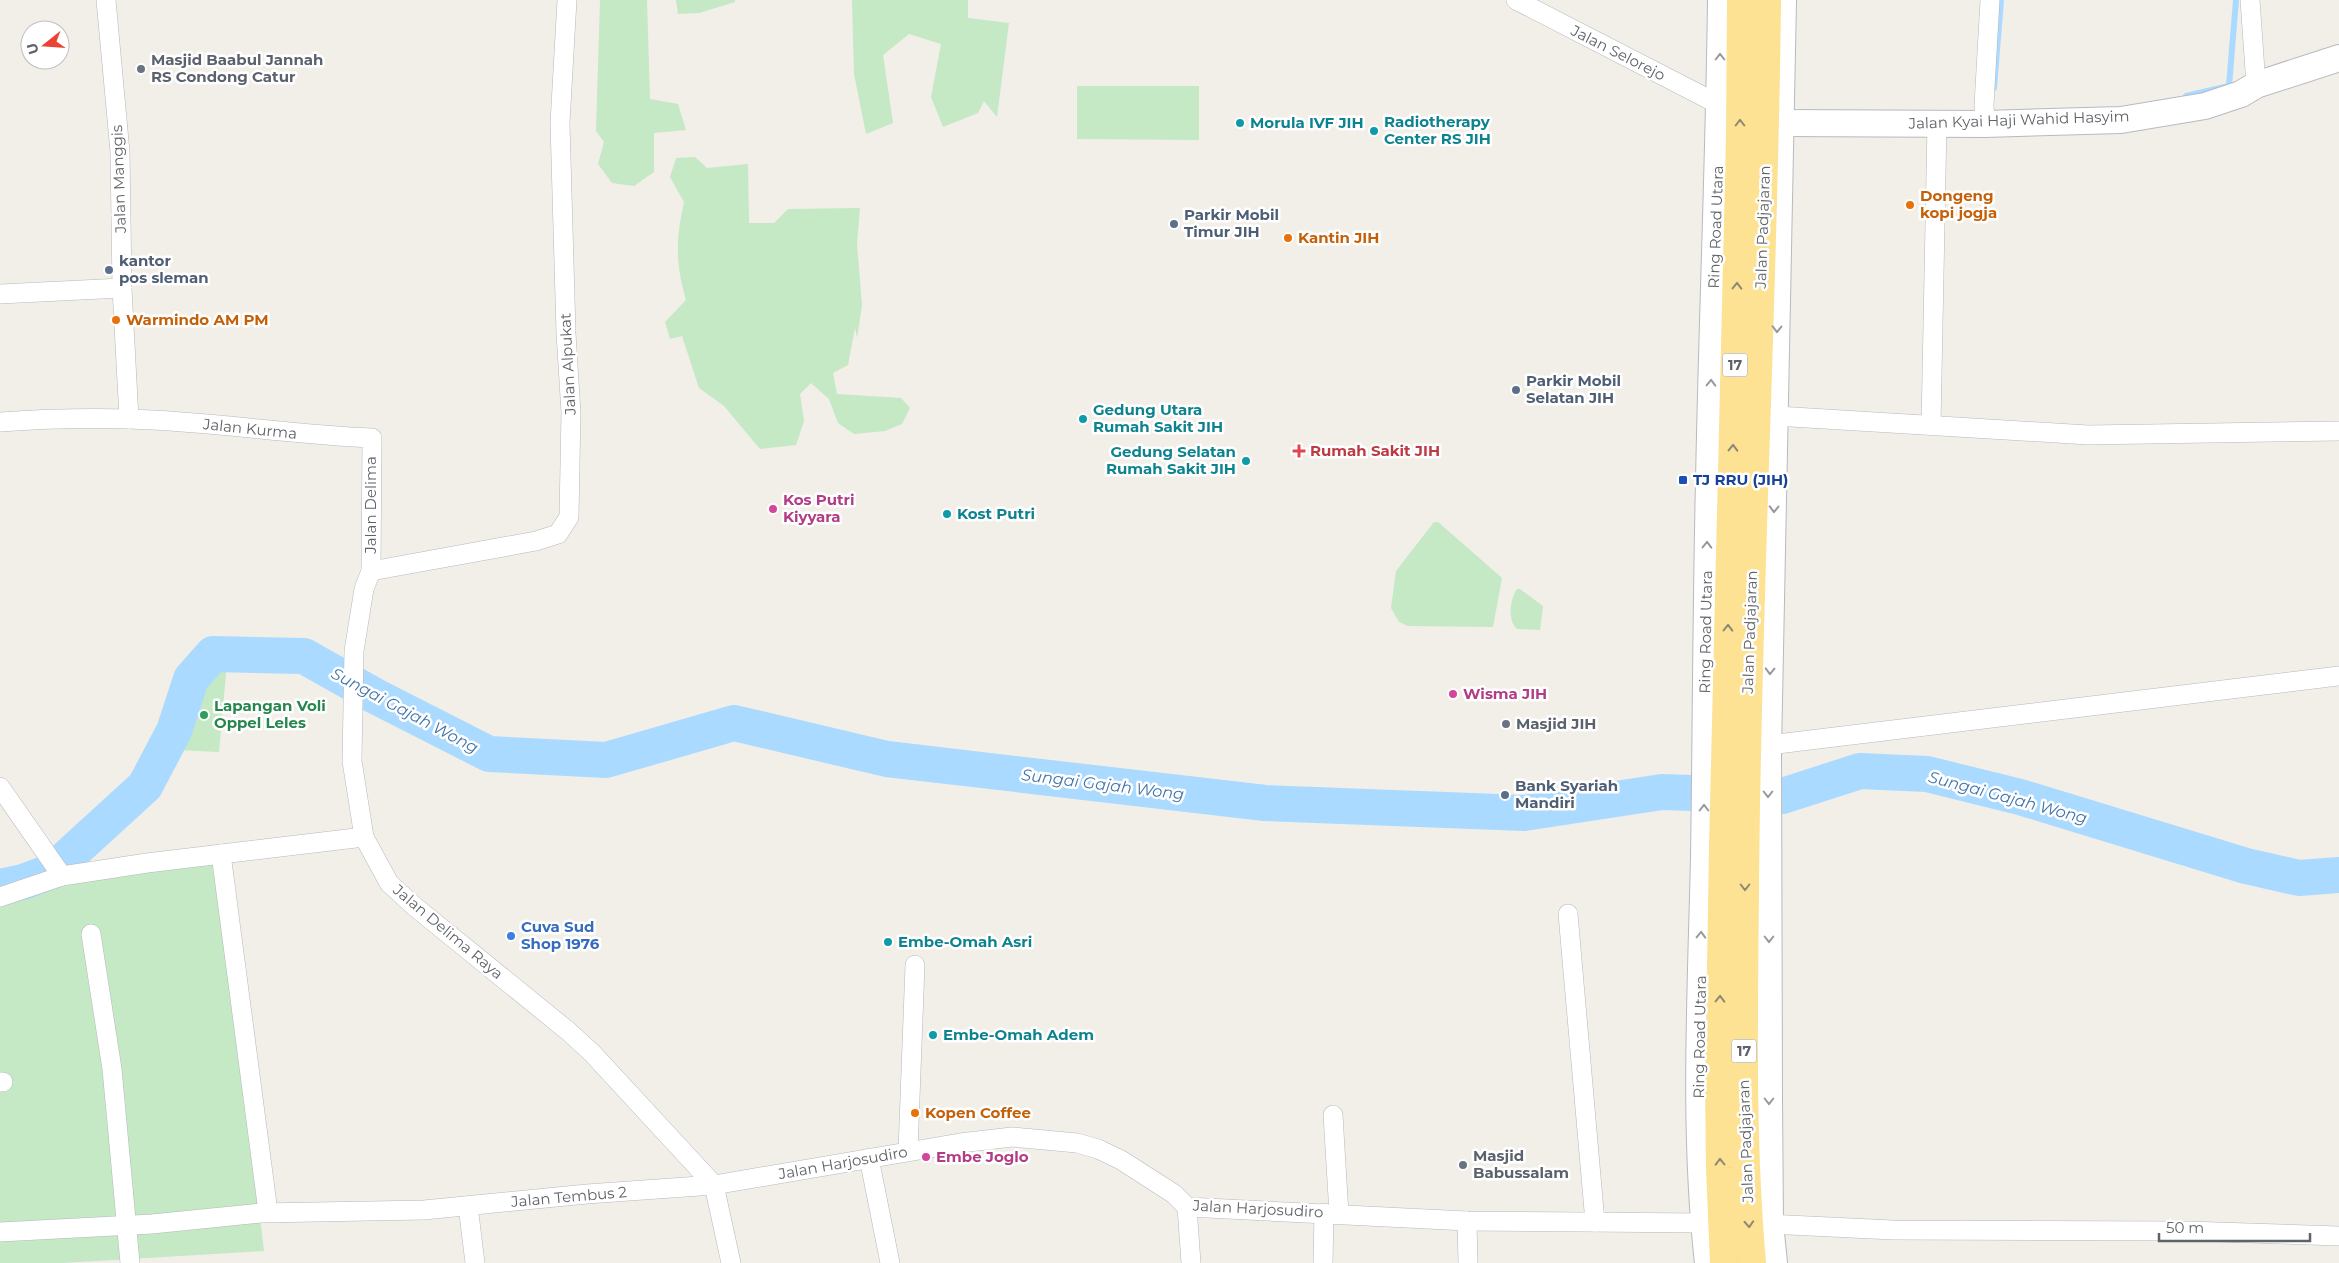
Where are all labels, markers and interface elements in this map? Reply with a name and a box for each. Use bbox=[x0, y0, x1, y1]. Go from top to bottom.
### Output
north arrow bbox=[20, 20, 70, 70]
street label: Jalan Selorejo bbox=[1567, 20, 1669, 84]
text: U bbox=[22, 41, 43, 57]
place label: Masjid Baabul Jannah RS Condong Catur bbox=[151, 50, 323, 86]
one-way arrow bbox=[1715, 52, 1725, 60]
marker: Masjid Baabul Jannah RS Condong Catur bbox=[135, 63, 147, 75]
street label: Jalan Kyai Haji Wahid Hasyim bbox=[1907, 106, 2130, 133]
place label: Radiotherapy Center RS JIH bbox=[1384, 112, 1491, 148]
place label: Morula IVF JIH bbox=[1250, 113, 1364, 132]
marker: Morula IVF JIH bbox=[1234, 117, 1246, 129]
one-way arrow bbox=[1735, 119, 1745, 126]
street label: Jalan Manggis bbox=[107, 124, 130, 235]
marker: Radiotherapy Center RS JIH bbox=[1368, 125, 1380, 137]
street label: Ring Road Utara bbox=[1704, 165, 1727, 289]
street label: Jalan Padjajaran bbox=[1751, 165, 1774, 290]
place label: Dongeng kopi jogja bbox=[1920, 186, 1997, 222]
marker: Dongeng kopi jogja bbox=[1904, 199, 1916, 211]
place label: Parkir Mobil Timur JIH bbox=[1184, 205, 1279, 241]
marker: Parkir Mobil Timur JIH bbox=[1168, 218, 1180, 230]
place label: Kantin JIH bbox=[1298, 228, 1379, 247]
marker: Kantin JIH bbox=[1282, 232, 1294, 244]
place label: kantor pos sleman bbox=[119, 251, 209, 287]
marker: kantor pos sleman bbox=[103, 264, 115, 276]
one-way arrow bbox=[1731, 281, 1742, 289]
place label: Warmindo AM PM bbox=[126, 310, 269, 329]
street label: Jalan Alpukat bbox=[555, 313, 580, 417]
marker: Warmindo AM PM bbox=[110, 314, 122, 326]
one-way arrow bbox=[1772, 325, 1782, 333]
road number: 17 bbox=[1722, 354, 1748, 376]
place label: Parkir Mobil Selatan JIH bbox=[1526, 371, 1621, 407]
one-way arrow bbox=[1706, 378, 1717, 386]
marker: Parkir Mobil Selatan JIH bbox=[1510, 384, 1522, 396]
place label: Gedung Utara Rumah Sakit JIH bbox=[1093, 400, 1223, 436]
marker: Gedung Utara Rumah Sakit JIH bbox=[1077, 413, 1089, 425]
street label: Jalan Kurma bbox=[201, 414, 298, 443]
place label: Rumah Sakit JIH bbox=[1310, 441, 1440, 460]
place label: Gedung Selatan Rumah Sakit JIH bbox=[1106, 442, 1236, 478]
marker: Rumah Sakit JIH bbox=[1292, 444, 1306, 458]
one-way arrow bbox=[1727, 444, 1738, 452]
marker: Gedung Selatan Rumah Sakit JIH bbox=[1240, 455, 1252, 467]
street label: Jalan Delima bbox=[361, 456, 380, 555]
place label: TJ RRU (JIH) bbox=[1693, 470, 1788, 489]
marker: TJ RRU (JIH) bbox=[1677, 474, 1689, 486]
place label: Kos Putri Kiyyara bbox=[783, 490, 855, 526]
marker: Kos Putri Kiyyara bbox=[767, 503, 779, 515]
place label: Kost Putri bbox=[957, 504, 1035, 523]
one-way arrow bbox=[1768, 505, 1779, 513]
marker: Kost Putri bbox=[941, 508, 953, 520]
one-way arrow bbox=[1702, 541, 1713, 549]
street label: Ring Road Utara bbox=[1695, 570, 1716, 694]
street label: Jalan Padjajaran bbox=[1738, 570, 1761, 695]
one-way arrow bbox=[1723, 624, 1733, 632]
water label: Sungai Gajah Wong bbox=[328, 664, 481, 757]
one-way arrow bbox=[1765, 668, 1775, 675]
place label: Wisma JIH bbox=[1463, 684, 1547, 703]
marker: Wisma JIH bbox=[1447, 688, 1459, 700]
place label: Lapangan Voli Oppel Leles bbox=[214, 696, 326, 732]
marker: Lapangan Voli Oppel Leles bbox=[198, 709, 210, 721]
place label: Masjid JIH bbox=[1516, 714, 1596, 733]
marker: Masjid JIH bbox=[1500, 718, 1512, 730]
water label: Sungai Gajah Wong bbox=[1021, 765, 1185, 804]
water label: Sungai Gajah Wong bbox=[1926, 767, 2089, 828]
place label: Bank Syariah Mandiri bbox=[1515, 776, 1618, 812]
marker: Bank Syariah Mandiri bbox=[1499, 789, 1511, 801]
one-way arrow bbox=[1763, 790, 1773, 798]
one-way arrow bbox=[1699, 803, 1709, 811]
street label: Jalan Delima Raya bbox=[389, 879, 507, 983]
one-way arrow bbox=[1740, 883, 1750, 891]
place label: Cuva Sud Shop 1976 bbox=[521, 917, 600, 953]
marker: Cuva Sud Shop 1976 bbox=[505, 930, 517, 942]
one-way arrow bbox=[1696, 930, 1707, 938]
place label: Embe-Omah Asri bbox=[898, 932, 1032, 951]
marker: Embe-Omah Asri bbox=[882, 936, 894, 948]
one-way arrow bbox=[1764, 936, 1774, 943]
street label: Ring Road Utara bbox=[1689, 975, 1710, 1099]
one-way arrow bbox=[1715, 995, 1726, 1003]
place label: Embe-Omah Adem bbox=[943, 1025, 1094, 1044]
marker: Embe-Omah Adem bbox=[927, 1029, 939, 1041]
road number: 17 bbox=[1732, 1040, 1756, 1062]
street label: Jalan Padjajaran bbox=[1734, 1079, 1757, 1204]
one-way arrow bbox=[1764, 1098, 1774, 1106]
place label: Kopen Coffee bbox=[925, 1103, 1031, 1122]
marker: Kopen Coffee bbox=[909, 1107, 921, 1119]
street label: Jalan Harjosudiro bbox=[776, 1142, 909, 1183]
place label: Masjid Babussalam bbox=[1473, 1146, 1569, 1182]
place label: Embe Joglo bbox=[936, 1147, 1029, 1166]
marker: Embe Joglo bbox=[920, 1151, 932, 1163]
one-way arrow bbox=[1715, 1158, 1725, 1166]
marker: Masjid Babussalam bbox=[1457, 1159, 1469, 1171]
street label: Jalan Tembus 2 bbox=[509, 1182, 628, 1211]
street label: Jalan Harjosudiro bbox=[1191, 1196, 1324, 1221]
scale bar bbox=[2159, 1210, 2310, 1242]
text: 50 m bbox=[2166, 1218, 2204, 1237]
one-way arrow bbox=[1743, 1220, 1754, 1228]

